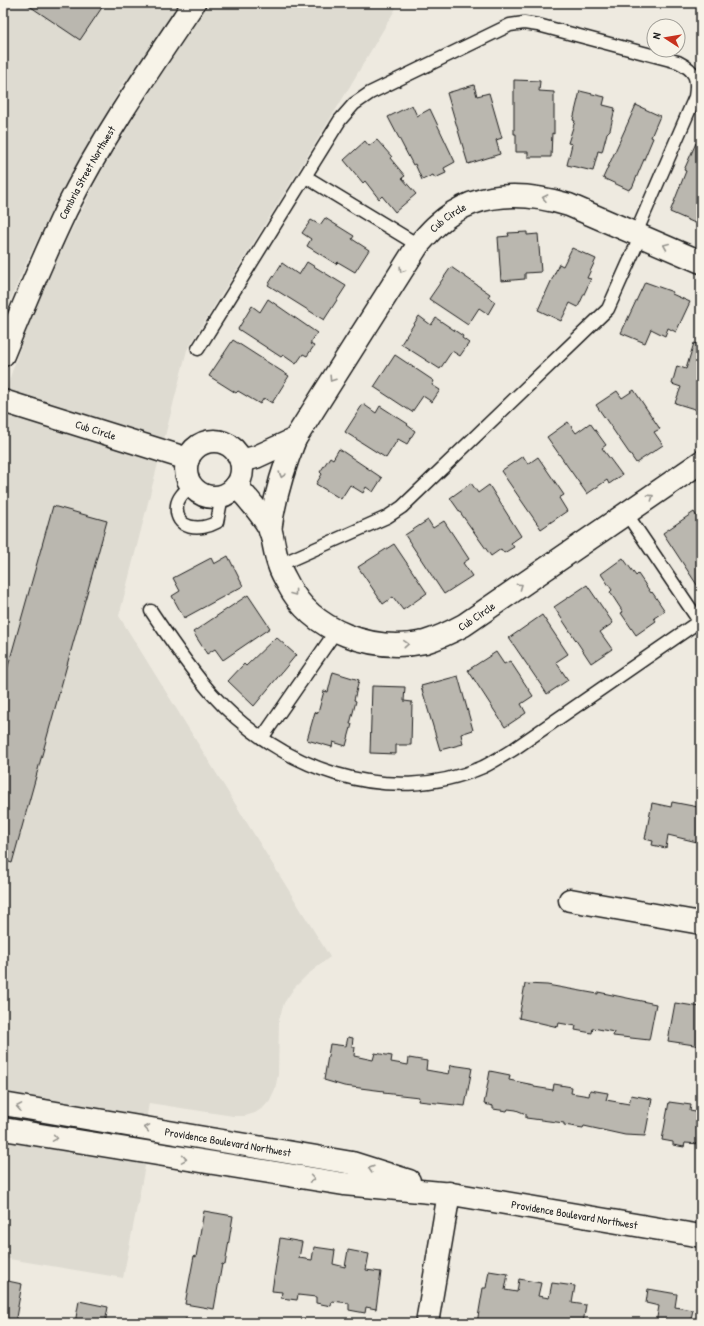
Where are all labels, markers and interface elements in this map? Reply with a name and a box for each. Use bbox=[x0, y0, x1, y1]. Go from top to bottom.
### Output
north arrow bbox=[646, 18, 686, 58]
text: N bbox=[649, 31, 664, 40]
street label: Cambria Street Northwest bbox=[56, 123, 119, 222]
one-way arrow bbox=[542, 195, 548, 203]
street label: Cub Circle bbox=[427, 199, 469, 235]
one-way arrow bbox=[662, 242, 669, 250]
one-way arrow bbox=[400, 266, 407, 273]
one-way arrow bbox=[330, 375, 337, 382]
street label: Cub Circle bbox=[73, 417, 118, 443]
one-way arrow bbox=[278, 472, 287, 479]
one-way arrow bbox=[646, 495, 653, 502]
one-way arrow bbox=[516, 584, 523, 591]
one-way arrow bbox=[289, 588, 296, 595]
street label: Cub Circle bbox=[456, 598, 498, 634]
one-way arrow bbox=[403, 639, 409, 648]
one-way arrow bbox=[16, 1103, 22, 1111]
one-way arrow bbox=[144, 1124, 150, 1133]
street label: Providence Boulevard Northwest bbox=[164, 1124, 292, 1160]
one-way arrow bbox=[52, 1133, 58, 1142]
one-way arrow bbox=[180, 1154, 187, 1163]
one-way arrow bbox=[368, 1165, 375, 1174]
one-way arrow bbox=[309, 1174, 315, 1183]
street label: Providence Boulevard Northwest bbox=[510, 1197, 639, 1232]

